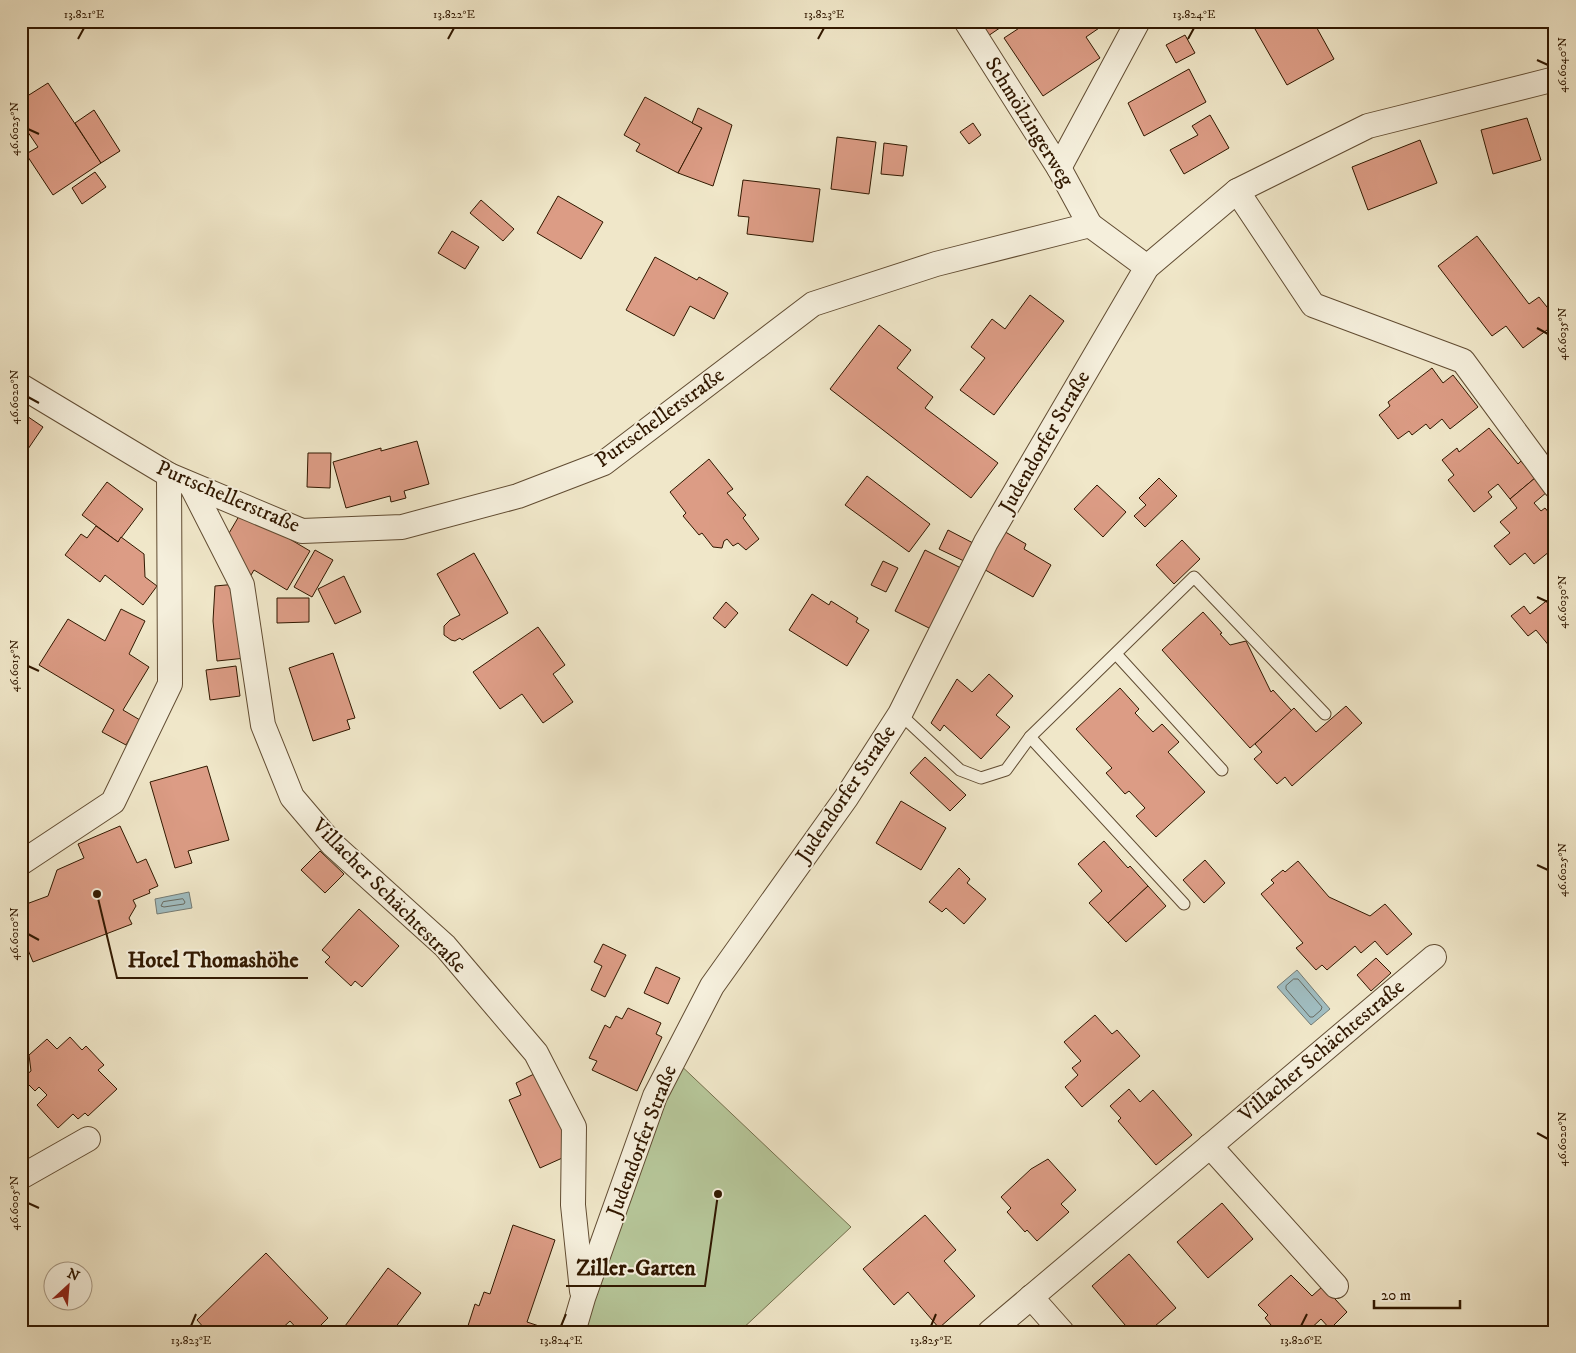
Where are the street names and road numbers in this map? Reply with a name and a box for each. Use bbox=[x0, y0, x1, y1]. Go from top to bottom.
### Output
street label: Schmölzingerweg bbox=[979, 52, 1080, 192]
street label: Purtschellerstraße bbox=[590, 362, 730, 474]
street label: Judendorfer Straße bbox=[993, 366, 1096, 520]
street label: Purtschellerstraße bbox=[152, 455, 304, 539]
street label: Judendorfer Straße bbox=[789, 720, 902, 869]
street label: Villacher Schächtestraße bbox=[305, 812, 472, 979]
street label: Villacher Schächtestraße bbox=[1233, 974, 1410, 1129]
street label: Judendorfer Straße bbox=[600, 1061, 683, 1222]

